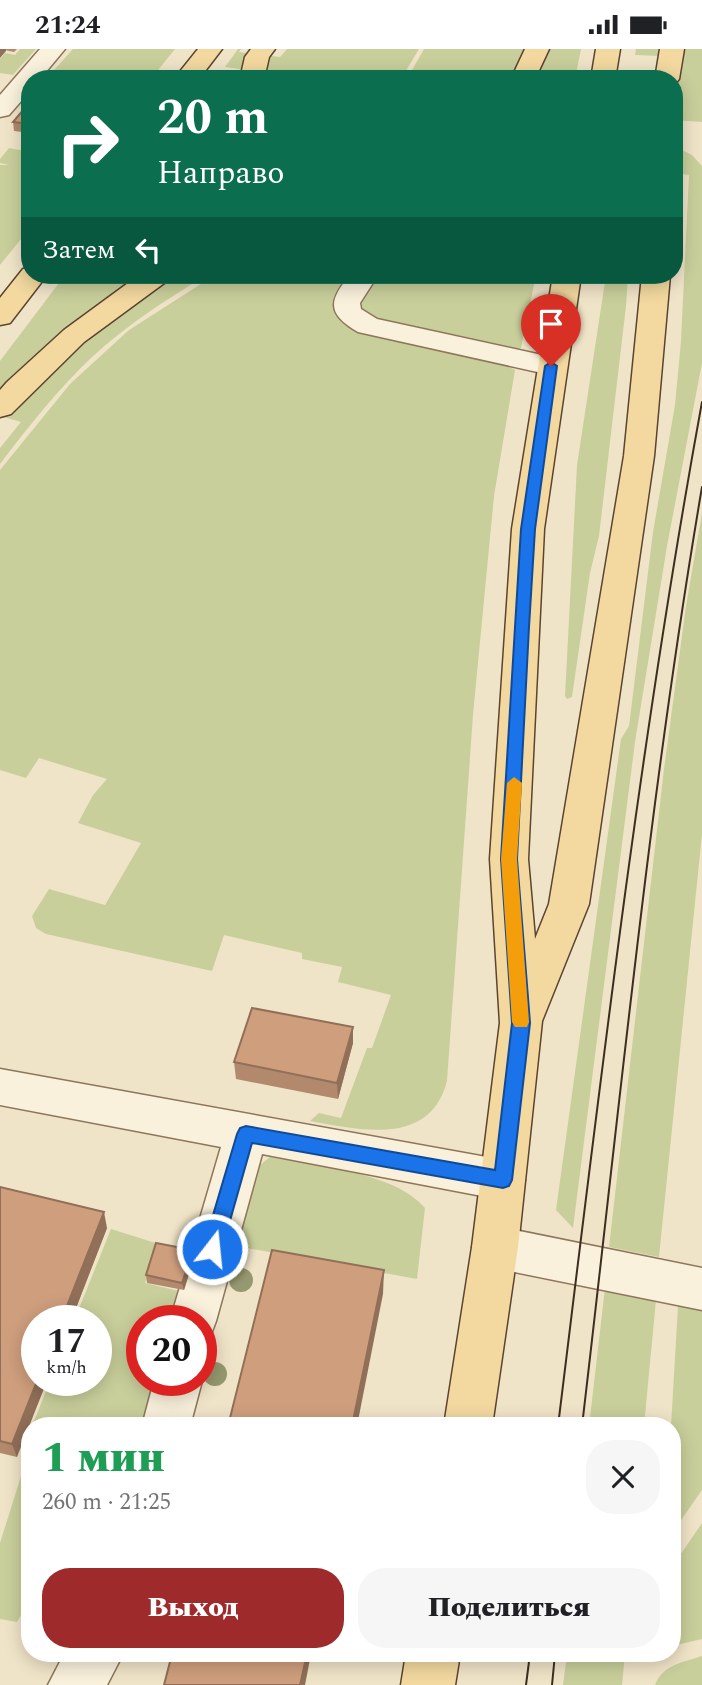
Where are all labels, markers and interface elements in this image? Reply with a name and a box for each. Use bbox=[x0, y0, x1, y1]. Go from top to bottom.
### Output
text: 21:24 bbox=[35, 5, 100, 45]
text: 20 m bbox=[157, 81, 268, 156]
icon: right bbox=[42, 98, 133, 189]
text: Направо bbox=[157, 149, 284, 198]
text: Затем bbox=[42, 230, 115, 270]
icon: left bbox=[129, 231, 167, 269]
pin bbox=[521, 294, 581, 366]
icon: arrive bbox=[532, 305, 570, 343]
position arrow bbox=[175, 1212, 249, 1286]
speed limit sign: 20 bbox=[126, 1305, 217, 1396]
text: 17 bbox=[47, 1315, 86, 1368]
text: km/h bbox=[46, 1354, 87, 1381]
text: 1 мин bbox=[42, 1427, 165, 1490]
button: close bbox=[586, 1440, 660, 1514]
text: 260 m · 21:25 bbox=[42, 1485, 171, 1520]
button: Выход bbox=[42, 1568, 344, 1648]
button: Поделиться bbox=[358, 1568, 660, 1648]

